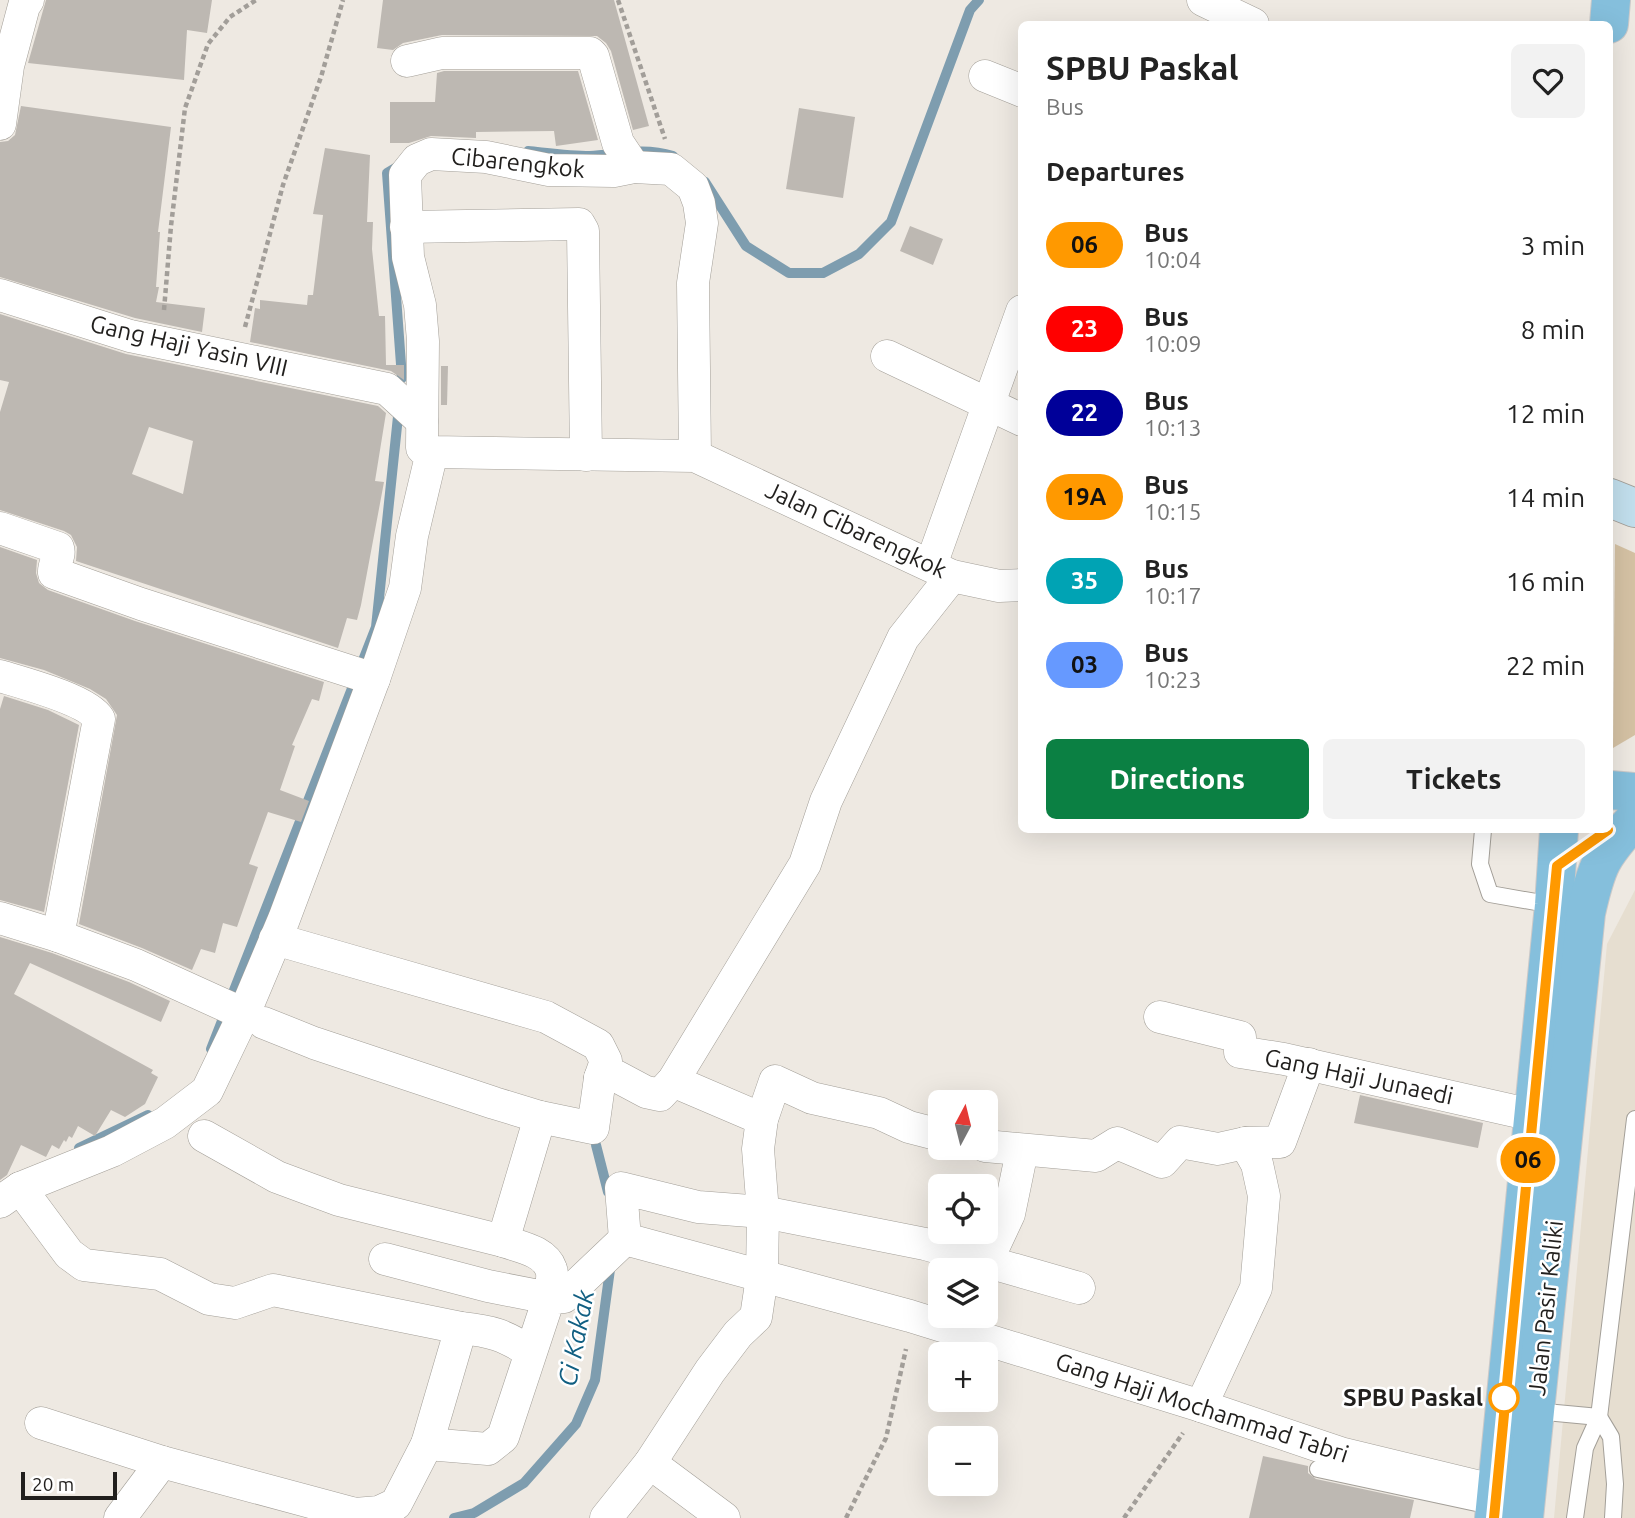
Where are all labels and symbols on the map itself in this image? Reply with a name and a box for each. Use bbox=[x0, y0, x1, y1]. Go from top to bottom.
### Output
street label: Cibarengkok bbox=[450, 142, 586, 183]
street label: Gang Haji Yasin VIII bbox=[88, 310, 291, 381]
street label: Jalan Cibarengkok bbox=[761, 476, 951, 583]
street label: Gang Haji Junaedi bbox=[1262, 1043, 1456, 1110]
north arrow bbox=[928, 1090, 998, 1160]
line badge: 06 bbox=[1496, 1137, 1560, 1183]
street label: Jalan Pasir Kaliki bbox=[1523, 1219, 1568, 1397]
water label: Ci Kakak bbox=[552, 1286, 599, 1389]
street label: Gang Haji Mochammad Tabri bbox=[1052, 1347, 1352, 1468]
marker: SPBU Paskal bbox=[1489, 1383, 1519, 1413]
place label: SPBU Paskal bbox=[1343, 1384, 1483, 1411]
scale bar bbox=[21, 1469, 117, 1501]

